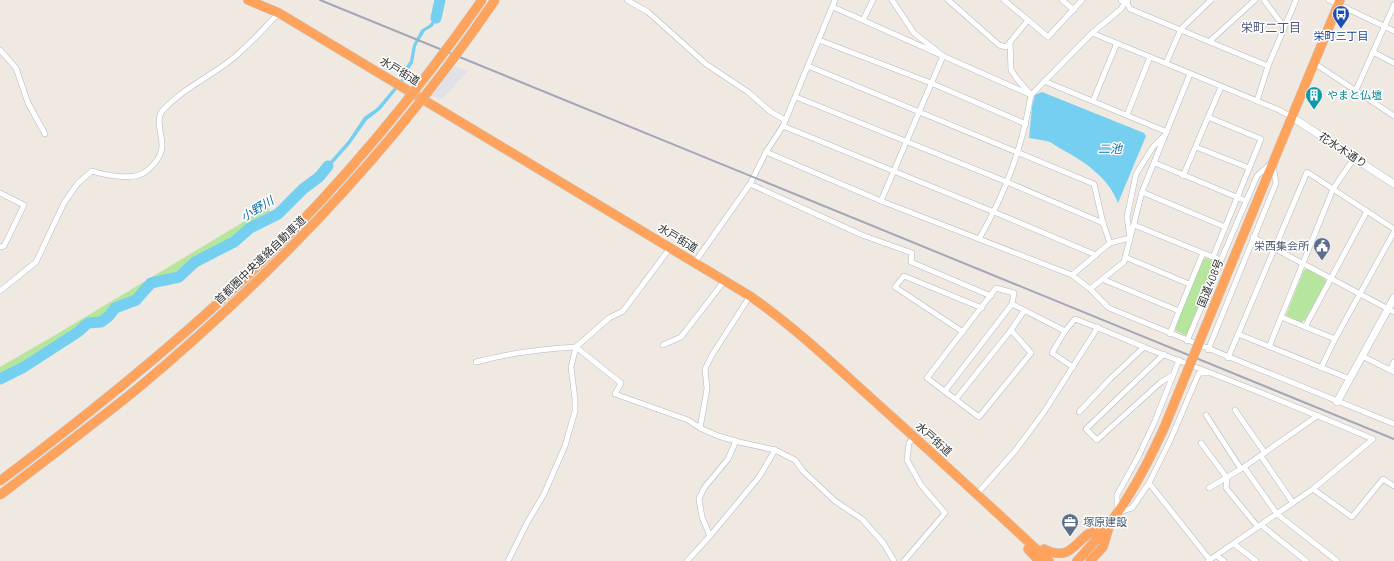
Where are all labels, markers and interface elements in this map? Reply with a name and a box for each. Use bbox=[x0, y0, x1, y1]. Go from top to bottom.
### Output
bus stop icon: 栄町三丁目 bbox=[1331, 4, 1351, 29]
district label: 栄町二丁目 bbox=[1241, 20, 1301, 34]
place label: 栄町三丁目 bbox=[1314, 29, 1369, 42]
street label: 水戸街道 bbox=[378, 54, 422, 87]
building icon: やまと仏壇 bbox=[1304, 85, 1324, 110]
place label: やまと仏壇 bbox=[1327, 88, 1382, 101]
street label: 花水木通り bbox=[1317, 129, 1370, 170]
water label: 二池 bbox=[1098, 141, 1123, 155]
water label: 小野川 bbox=[237, 192, 277, 223]
street label: 首都圏中央連絡自動車道 bbox=[212, 213, 308, 306]
street label: 水戸街道 bbox=[656, 221, 700, 254]
public building icon: 栄西集会所 bbox=[1312, 236, 1332, 261]
place label: 栄西集会所 bbox=[1254, 239, 1310, 252]
street label: 国道408号 bbox=[1194, 257, 1225, 309]
street label: 水戸街道 bbox=[914, 419, 955, 458]
office icon: 塚原建設 bbox=[1060, 512, 1080, 537]
place label: 塚原建設 bbox=[1083, 515, 1127, 528]

